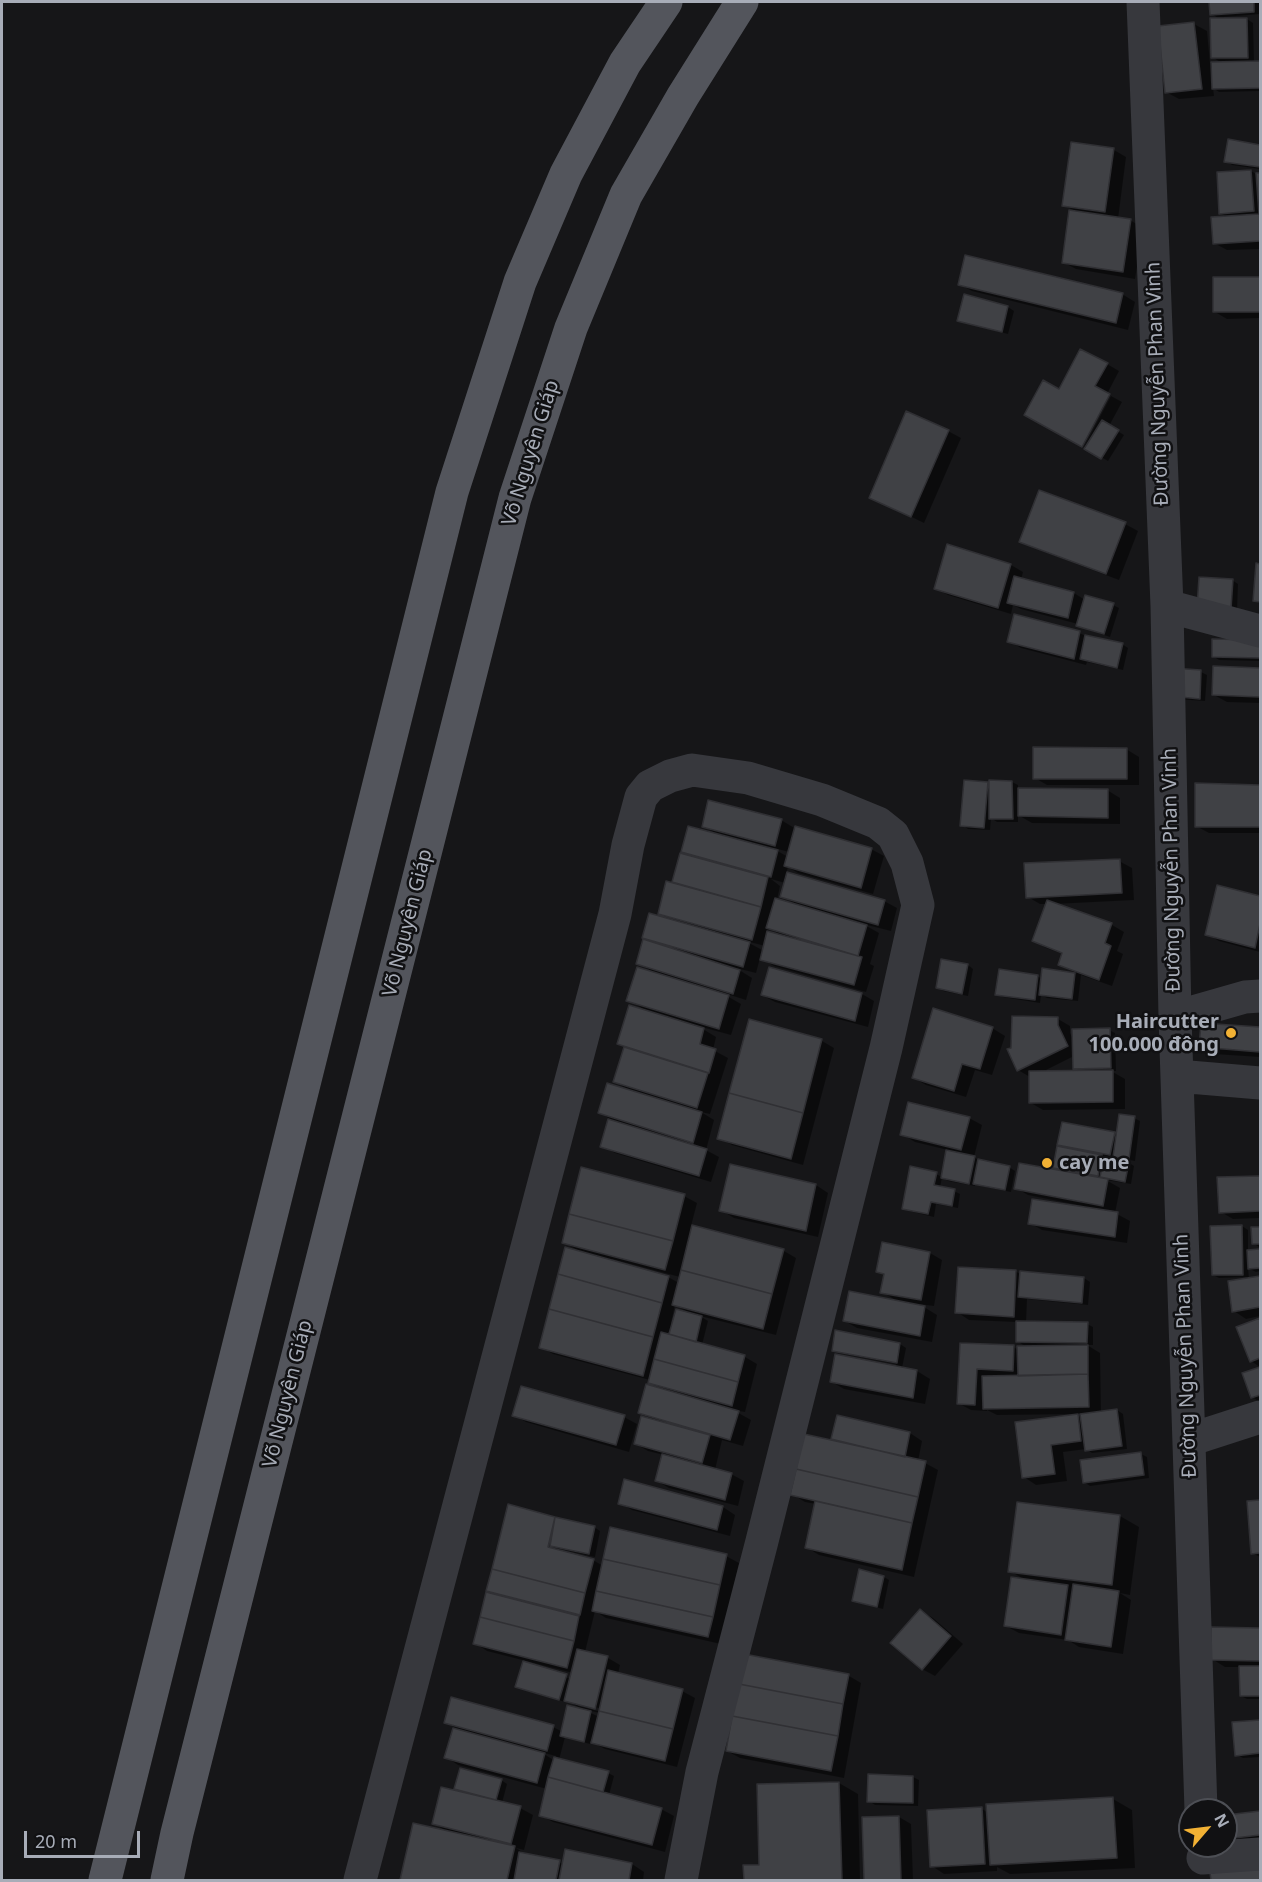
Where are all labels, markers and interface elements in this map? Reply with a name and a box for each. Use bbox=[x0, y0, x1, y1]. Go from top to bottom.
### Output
street label: Đường Nguyễn Phan Vinh bbox=[1142, 262, 1174, 506]
street label: Võ Nguyên Giáp bbox=[497, 377, 565, 529]
street label: Đường Nguyễn Phan Vinh bbox=[1158, 748, 1186, 992]
street label: Võ Nguyên Giáp bbox=[378, 847, 438, 999]
place label: Haircutter 100.000 đông bbox=[1089, 1010, 1219, 1057]
marker: Haircutter 100.000 đông bbox=[1224, 1026, 1238, 1040]
place label: cay me bbox=[1059, 1151, 1129, 1175]
marker: cay me bbox=[1040, 1156, 1054, 1170]
street label: Đường Nguyễn Phan Vinh bbox=[1170, 1234, 1202, 1478]
street label: Võ Nguyên Giáp bbox=[258, 1318, 318, 1470]
north arrow bbox=[1178, 1798, 1238, 1858]
text: N bbox=[1209, 1810, 1235, 1831]
scale bar bbox=[27, 1819, 142, 1857]
text: 20 m bbox=[35, 1829, 77, 1853]

